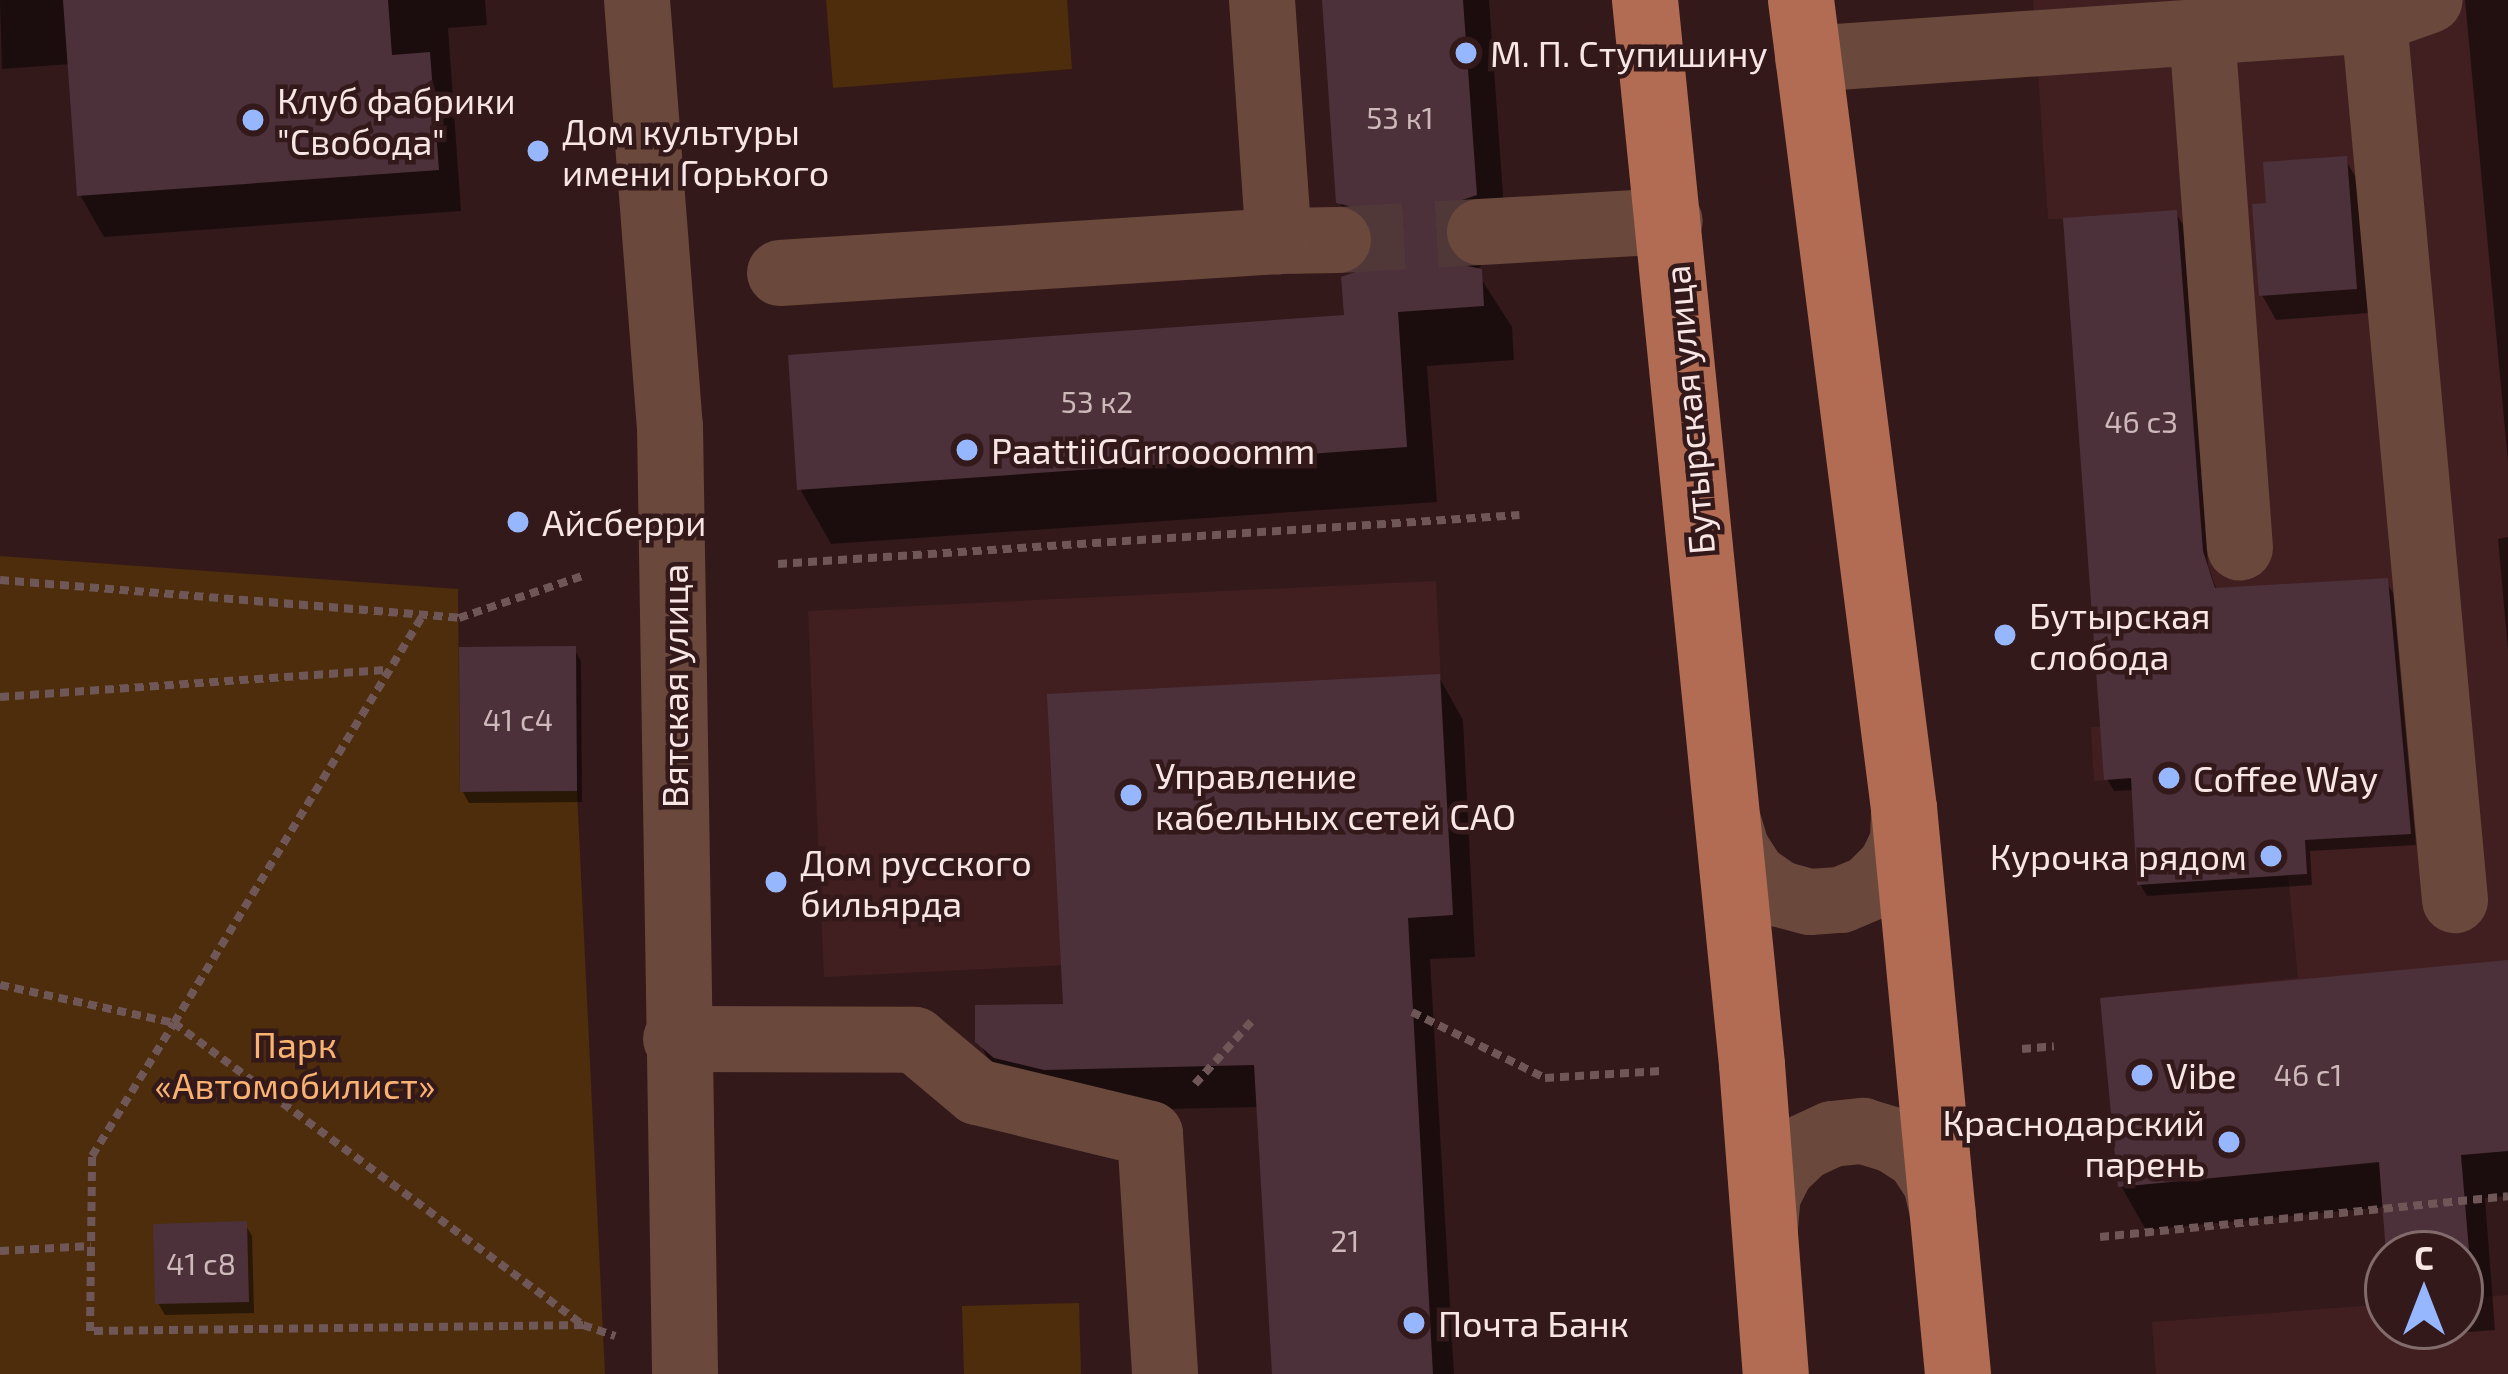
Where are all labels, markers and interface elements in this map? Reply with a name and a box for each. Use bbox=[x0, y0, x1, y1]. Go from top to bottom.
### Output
place label: М. П. Ступишину bbox=[1490, 31, 1768, 75]
marker: М. П. Ступишину bbox=[1453, 40, 1479, 66]
place label: Клуб фабрики "Свобода" bbox=[277, 77, 516, 162]
house number: 53 к1 bbox=[1366, 99, 1434, 135]
marker: Клуб фабрики "Свобода" bbox=[240, 107, 266, 133]
place label: Дом культуры имени Горького bbox=[562, 108, 829, 193]
marker: Дом культуры имени Горького bbox=[525, 138, 551, 164]
street label: Бутырская улица bbox=[1654, 264, 1722, 556]
house number: 53 к2 bbox=[1061, 383, 1133, 419]
house number: 46 с3 bbox=[2104, 403, 2178, 439]
place label: PaattiiGGrroooomm bbox=[991, 428, 1315, 472]
marker: PaattiiGGrroooomm bbox=[954, 437, 980, 463]
place label: Айсберри bbox=[542, 500, 706, 544]
marker: Айсберри bbox=[505, 509, 531, 535]
street label: Вятская улица bbox=[652, 564, 696, 808]
place label: Бутырская слобода bbox=[2029, 592, 2211, 677]
marker: Бутырская слобода bbox=[1992, 622, 2018, 648]
house number: 41 с4 bbox=[483, 701, 553, 737]
place label: Управление кабельных сетей САО bbox=[1155, 752, 1516, 837]
place label: Coffee Way bbox=[2193, 756, 2378, 800]
marker: Coffee Way bbox=[2156, 765, 2182, 791]
marker: Управление кабельных сетей САО bbox=[1118, 782, 1144, 808]
place label: Курочка рядом bbox=[1990, 834, 2247, 878]
place label: Дом русского бильярда bbox=[800, 839, 1032, 924]
marker: Курочка рядом bbox=[2258, 843, 2284, 869]
marker: Дом русского бильярда bbox=[763, 869, 789, 895]
park label: Парк «Автомобилист» bbox=[155, 1021, 435, 1106]
place label: Vibe bbox=[2166, 1053, 2237, 1097]
house number: 46 с1 bbox=[2274, 1056, 2342, 1092]
marker: Vibe bbox=[2129, 1062, 2155, 1088]
place label: Краснодарский парень bbox=[1943, 1099, 2205, 1184]
marker: Краснодарский парень bbox=[2216, 1129, 2242, 1155]
house number: 21 bbox=[1331, 1222, 1359, 1258]
north arrow bbox=[2364, 1230, 2484, 1350]
text: С bbox=[2414, 1237, 2434, 1277]
house number: 41 с8 bbox=[166, 1245, 236, 1281]
place label: Почта Банк bbox=[1438, 1301, 1629, 1345]
marker: Почта Банк bbox=[1401, 1310, 1427, 1336]

